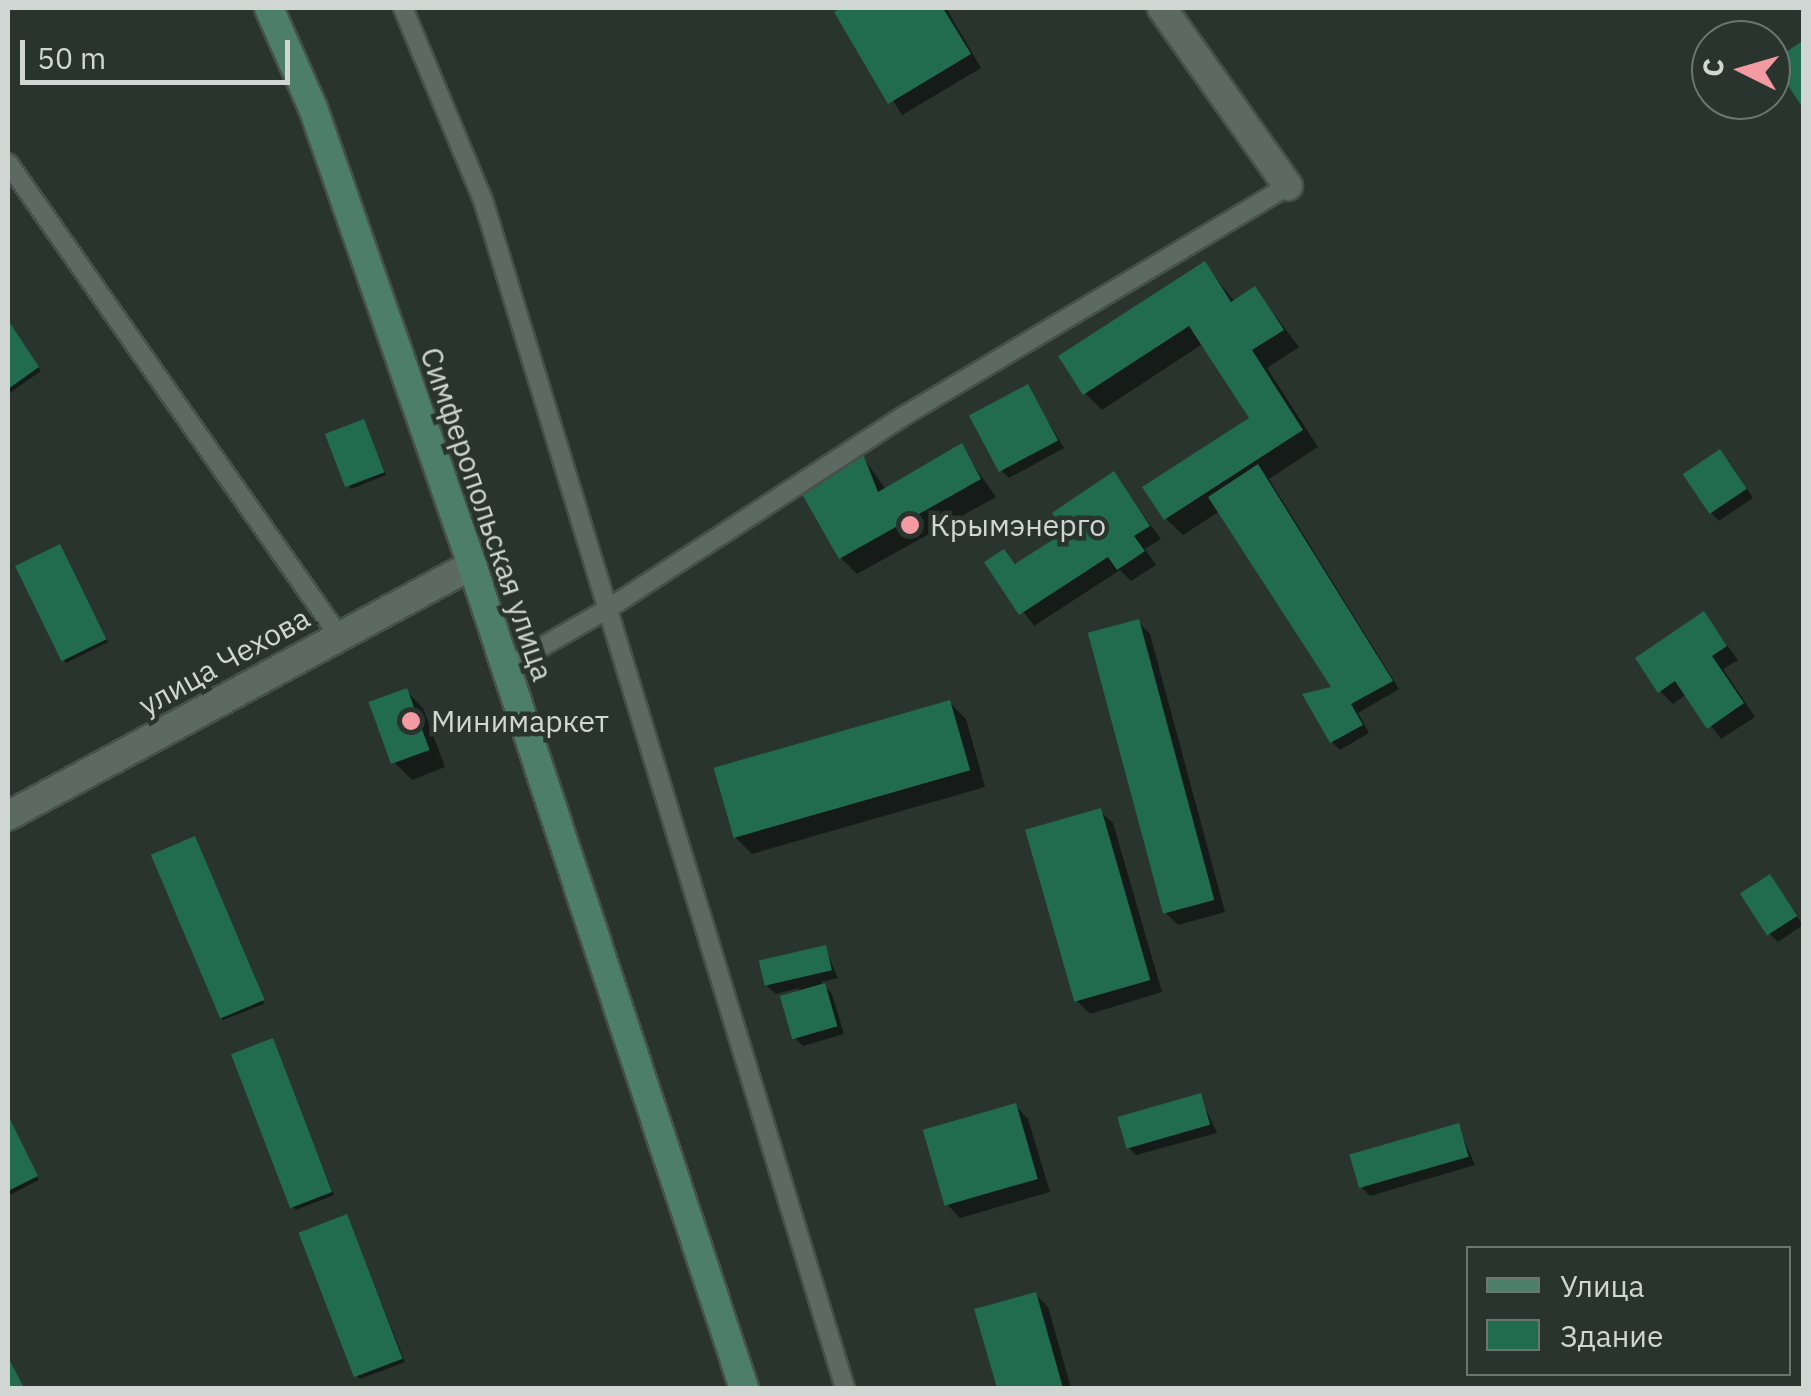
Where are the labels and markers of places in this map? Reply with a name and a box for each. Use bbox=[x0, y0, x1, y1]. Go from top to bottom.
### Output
place label: Крымэнерго bbox=[930, 507, 1106, 543]
marker: Крымэнерго bbox=[899, 514, 921, 536]
place label: Минимаркет bbox=[431, 703, 609, 739]
marker: Минимаркет bbox=[400, 710, 422, 732]

